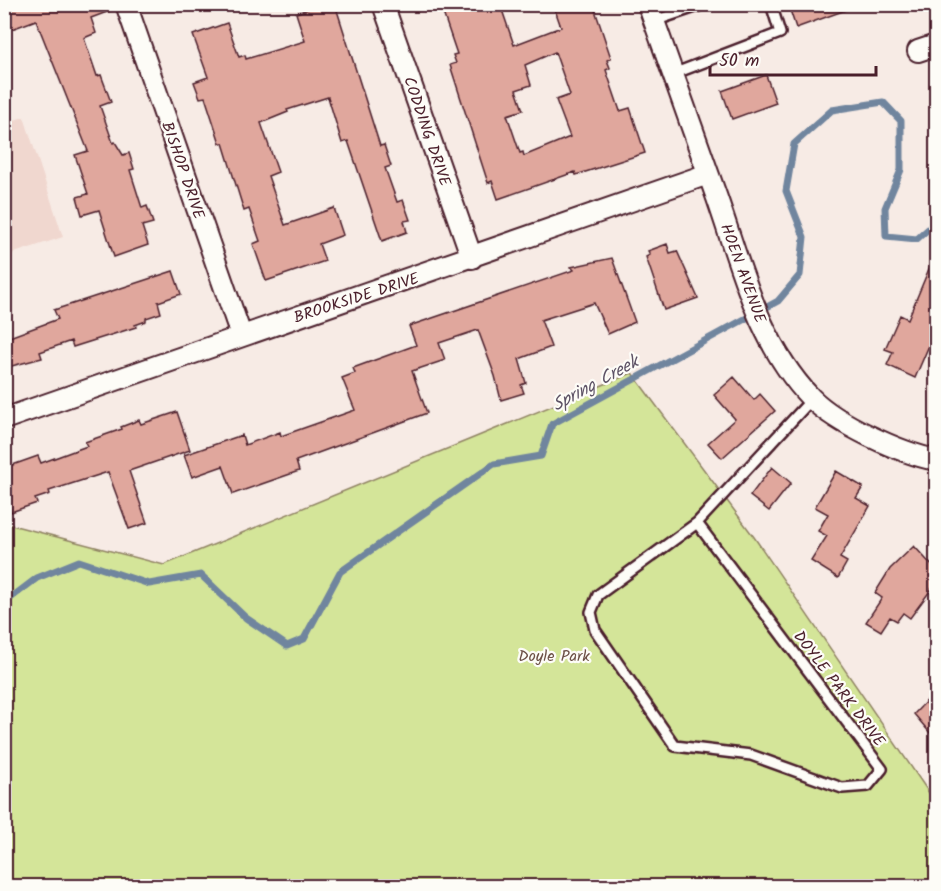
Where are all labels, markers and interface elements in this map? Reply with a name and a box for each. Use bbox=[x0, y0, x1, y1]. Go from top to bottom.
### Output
scale bar bbox=[710, 39, 876, 77]
text: 50 m bbox=[719, 47, 759, 76]
street label: CODDING DRIVE bbox=[396, 73, 457, 190]
street label: BISHOP DRIVE bbox=[154, 118, 211, 223]
street label: HOEN AVENUE bbox=[713, 220, 772, 327]
street label: BROOKSIDE DRIVE bbox=[290, 266, 423, 331]
water label: Spring Creek bbox=[547, 347, 647, 420]
street label: DOYLE PARK DRIVE bbox=[787, 625, 891, 753]
park label: Doyle Park bbox=[518, 644, 590, 669]

